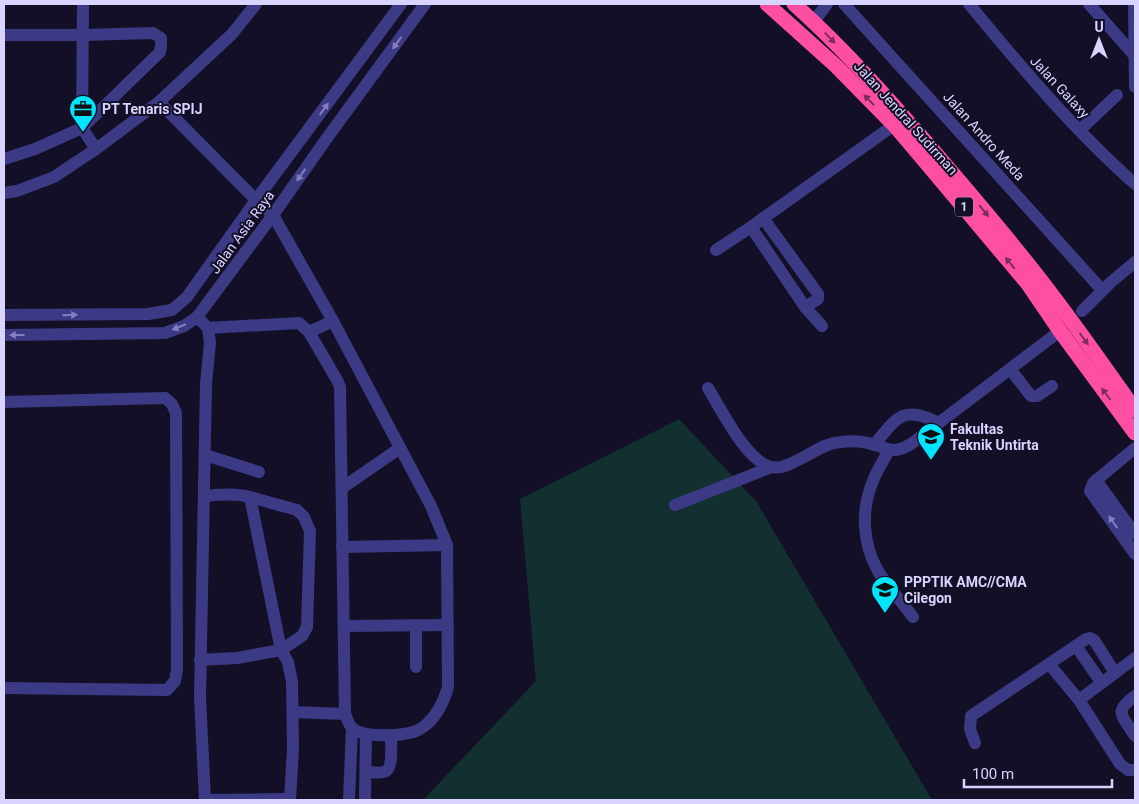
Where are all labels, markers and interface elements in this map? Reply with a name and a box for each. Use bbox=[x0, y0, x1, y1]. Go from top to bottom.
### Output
north arrow bbox=[1074, 15, 1124, 65]
text: U bbox=[1094, 19, 1104, 35]
one-way arrow bbox=[823, 31, 835, 43]
one-way arrow bbox=[392, 36, 402, 50]
street label: Jalan Galaxy bbox=[1027, 53, 1093, 122]
street label: Jalan Jendral Sudirman bbox=[851, 58, 961, 178]
street label: Jalan Andro Meda bbox=[940, 88, 1028, 184]
office icon: PT Tenaris SPIJ bbox=[68, 94, 98, 133]
one-way arrow bbox=[864, 94, 876, 106]
place label: PT Tenaris SPIJ bbox=[102, 101, 202, 117]
one-way arrow bbox=[319, 102, 329, 116]
one-way arrow bbox=[296, 168, 306, 181]
street label: Jalan Asia Raya bbox=[207, 187, 277, 277]
road number: 1 bbox=[955, 198, 973, 216]
one-way arrow bbox=[979, 204, 990, 217]
one-way arrow bbox=[1004, 257, 1016, 269]
one-way arrow bbox=[62, 310, 78, 318]
one-way arrow bbox=[172, 324, 186, 332]
one-way arrow bbox=[9, 331, 25, 339]
one-way arrow bbox=[1079, 332, 1089, 346]
one-way arrow bbox=[1101, 387, 1111, 401]
place label: Fakultas Teknik Untirta bbox=[950, 421, 1039, 453]
school or university icon: Fakultas Teknik Untirta bbox=[916, 422, 946, 461]
one-way arrow bbox=[1108, 515, 1118, 529]
place label: PPPTIK AMC//CMA Cilegon bbox=[904, 574, 1027, 606]
school or university icon: PPPTIK AMC//CMA Cilegon bbox=[870, 575, 900, 614]
scale bar bbox=[964, 756, 1112, 788]
text: 100 m bbox=[972, 765, 1014, 783]

